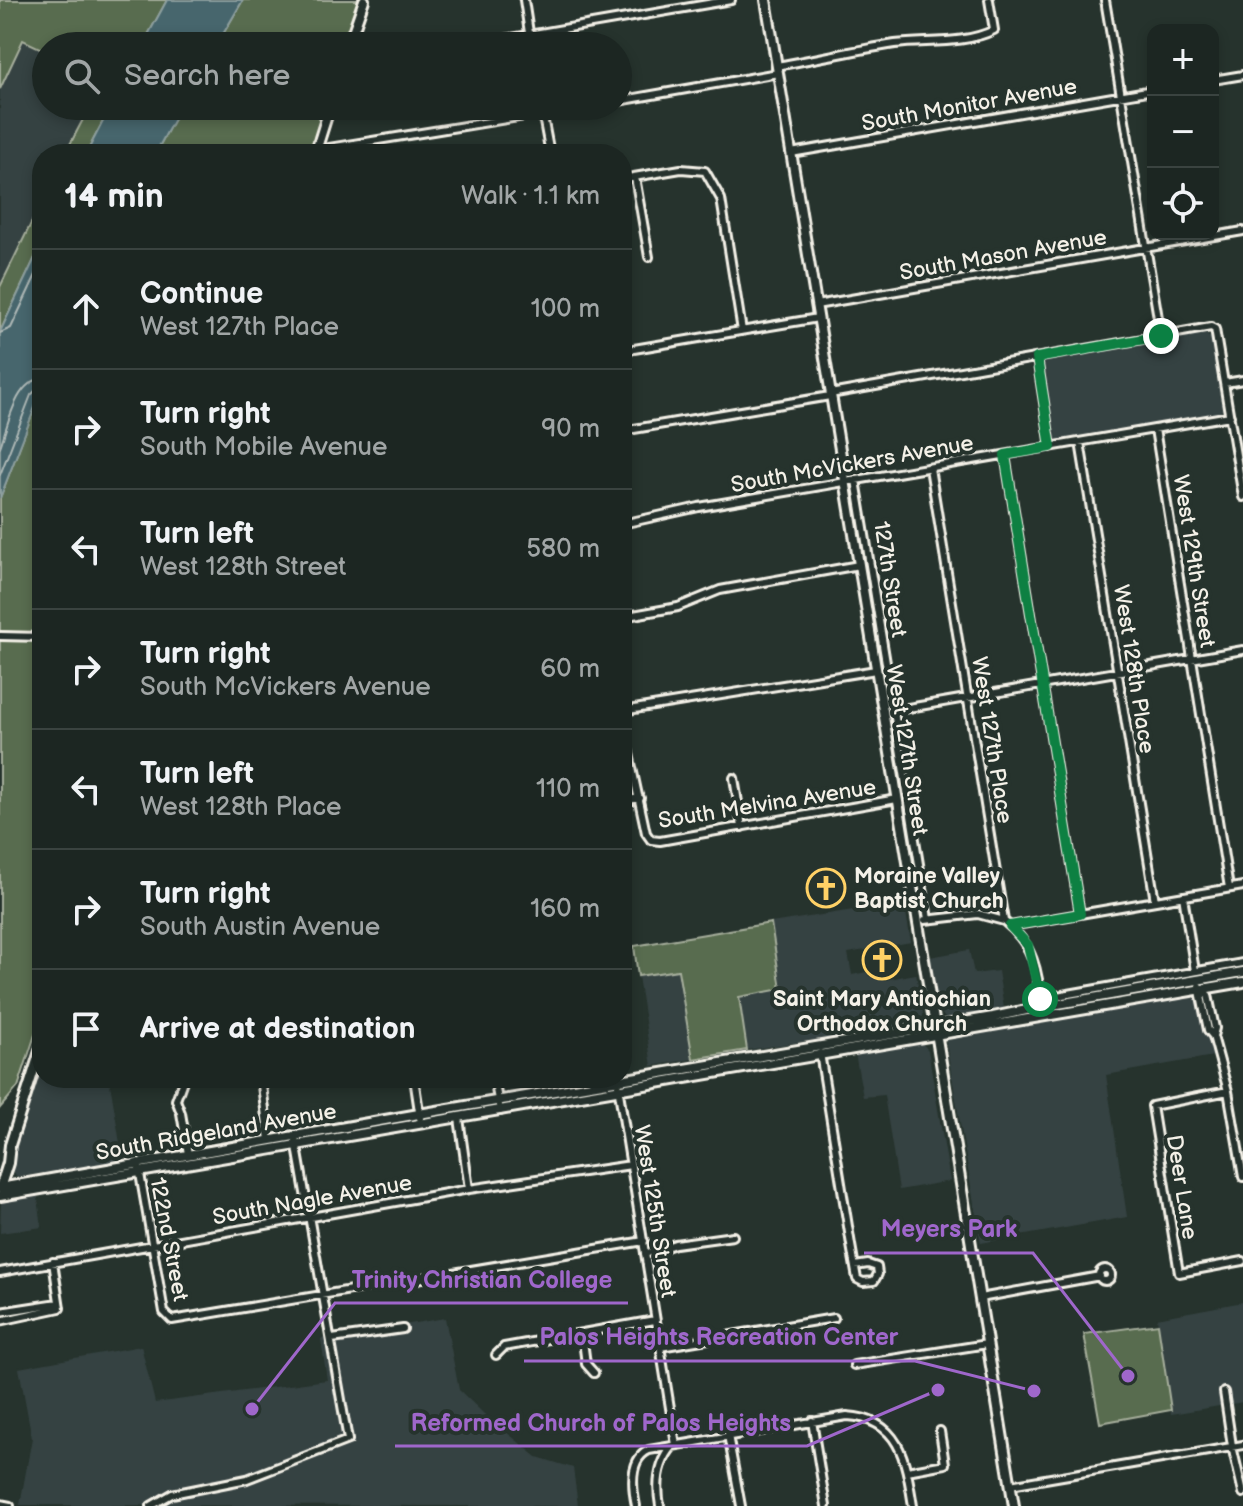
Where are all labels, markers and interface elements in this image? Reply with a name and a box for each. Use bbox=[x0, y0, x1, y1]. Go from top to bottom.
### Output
map controls bbox=[1147, 24, 1219, 240]
button: + bbox=[1147, 24, 1219, 96]
search box bbox=[32, 32, 632, 120]
icon: search bbox=[60, 54, 104, 98]
text: Search here bbox=[124, 58, 290, 94]
street label: South Monitor Avenue bbox=[860, 73, 1079, 138]
button: − bbox=[1147, 96, 1219, 168]
button: locate bbox=[1147, 168, 1219, 240]
text: 14 min bbox=[64, 176, 164, 217]
text: Walk · 1.1 km bbox=[461, 181, 600, 212]
street label: South Mason Avenue bbox=[898, 224, 1109, 287]
text: Continue bbox=[140, 276, 263, 312]
icon: ahead bbox=[64, 287, 108, 331]
text: 100 m bbox=[531, 294, 600, 325]
text: West 127th Place bbox=[140, 312, 339, 343]
route end bbox=[1143, 318, 1179, 354]
text: Turn right bbox=[140, 396, 271, 432]
icon: right bbox=[64, 407, 108, 451]
text: 90 m bbox=[541, 414, 600, 445]
street label: South McVickers Avenue bbox=[729, 430, 976, 499]
text: South Mobile Avenue bbox=[140, 432, 387, 463]
street label: West 129th Street bbox=[1167, 473, 1221, 650]
text: Turn left bbox=[140, 516, 254, 552]
street label: 127th Street bbox=[867, 519, 912, 639]
icon: left bbox=[64, 527, 108, 571]
text: 580 m bbox=[526, 534, 600, 565]
text: West 128th Street bbox=[140, 552, 346, 583]
street label: West 128th Place bbox=[1107, 583, 1160, 756]
text: Turn right bbox=[140, 636, 271, 672]
icon: right bbox=[64, 647, 108, 691]
text: 60 m bbox=[540, 654, 600, 685]
street label: West 127th Place bbox=[965, 655, 1018, 826]
street label: West 127th Street bbox=[880, 663, 933, 838]
text: South McVickers Avenue bbox=[140, 672, 431, 703]
text: Turn left bbox=[140, 756, 254, 792]
icon: left bbox=[64, 767, 108, 811]
text: 110 m bbox=[536, 774, 600, 805]
street label: South Melvina Avenue bbox=[656, 774, 878, 835]
text: West 128th Place bbox=[140, 792, 341, 823]
place label: Moraine Valley Baptist Church bbox=[854, 863, 1004, 915]
church icon: Moraine Valley Baptist Church bbox=[805, 867, 847, 909]
text: Turn right bbox=[140, 876, 271, 912]
icon: right bbox=[64, 887, 108, 931]
text: 160 m bbox=[530, 894, 600, 925]
text: South Austin Avenue bbox=[140, 912, 380, 943]
church icon: Saint Mary Antiochian Orthodox Church bbox=[861, 939, 903, 981]
route start bbox=[1022, 981, 1058, 1017]
place label: Saint Mary Antiochian Orthodox Church bbox=[773, 986, 991, 1038]
icon: arrive bbox=[64, 1007, 108, 1051]
text: Arrive at destination bbox=[140, 1011, 416, 1047]
street label: South Ridgeland Avenue bbox=[94, 1098, 339, 1167]
street label: West 125th Street bbox=[628, 1123, 682, 1300]
street label: Deer Lane bbox=[1160, 1133, 1203, 1242]
street label: South Nagle Avenue bbox=[210, 1170, 414, 1231]
street label: 122nd Street bbox=[143, 1175, 194, 1304]
callout: Meyers Park bbox=[864, 1205, 1033, 1253]
text: Meyers Park bbox=[881, 1215, 1018, 1244]
callout: Trinity Christian College bbox=[335, 1255, 628, 1303]
text: Trinity Christian College bbox=[352, 1266, 612, 1295]
callout: Palos Heights Recreation Center bbox=[524, 1313, 915, 1361]
text: Palos Heights Recreation Center bbox=[540, 1323, 899, 1352]
callout: Reformed Church of Palos Heights bbox=[395, 1398, 807, 1446]
text: Reformed Church of Palos Heights bbox=[411, 1409, 791, 1438]

